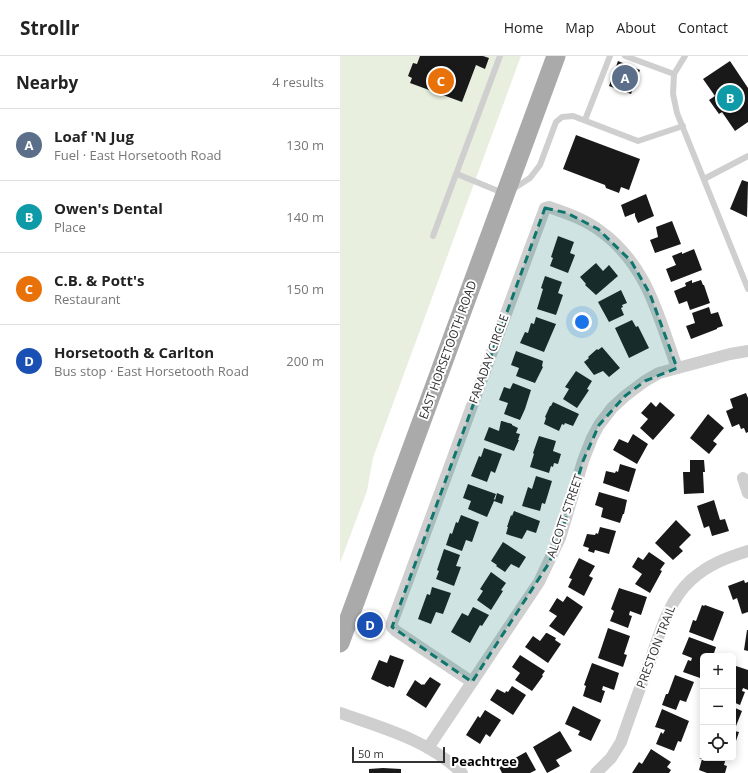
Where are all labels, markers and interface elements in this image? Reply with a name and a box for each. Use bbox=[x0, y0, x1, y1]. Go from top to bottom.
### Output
text: Strollr bbox=[20, 15, 79, 41]
text: Home bbox=[504, 18, 543, 37]
text: Map bbox=[565, 18, 594, 37]
text: About bbox=[616, 18, 656, 37]
text: Contact bbox=[678, 18, 728, 37]
pin: A bbox=[612, 63, 638, 93]
pin: C bbox=[428, 66, 454, 96]
text: Nearby bbox=[16, 71, 78, 94]
text: 4 results bbox=[272, 73, 324, 91]
pin: B bbox=[717, 83, 743, 113]
text: Loaf 'N Jug bbox=[54, 126, 134, 146]
text: A bbox=[25, 136, 33, 154]
text: 130 m bbox=[286, 136, 324, 154]
text: Fuel · East Horsetooth Road bbox=[54, 146, 222, 164]
text: Owen's Dental bbox=[54, 198, 163, 218]
text: B bbox=[25, 208, 33, 226]
text: 140 m bbox=[286, 208, 324, 226]
text: Place bbox=[54, 218, 86, 236]
text: C.B. & Pott's bbox=[54, 270, 144, 290]
street label: EAST HORSETOOTH ROAD bbox=[415, 278, 481, 421]
text: C bbox=[25, 280, 33, 298]
text: 150 m bbox=[286, 280, 324, 298]
text: Restaurant bbox=[54, 290, 121, 308]
street label: FARADAY CIRCLE bbox=[465, 312, 513, 406]
your location bbox=[572, 312, 592, 332]
text: Horsetooth & Carlton bbox=[54, 342, 214, 362]
text: D bbox=[24, 352, 34, 370]
text: 200 m bbox=[286, 352, 324, 370]
text: Bus stop · East Horsetooth Road bbox=[54, 362, 249, 380]
street label: ALCOTT STREET bbox=[542, 471, 587, 560]
street label: PRESTON TRAIL bbox=[632, 603, 679, 691]
pin: D bbox=[357, 610, 383, 640]
map controls bbox=[700, 653, 736, 761]
button: + bbox=[700, 653, 736, 689]
button: − bbox=[700, 689, 736, 725]
button: locate bbox=[700, 725, 736, 761]
scale bar bbox=[352, 745, 445, 764]
text: 50 m bbox=[358, 746, 384, 761]
district label: Peachtree bbox=[451, 752, 517, 770]

